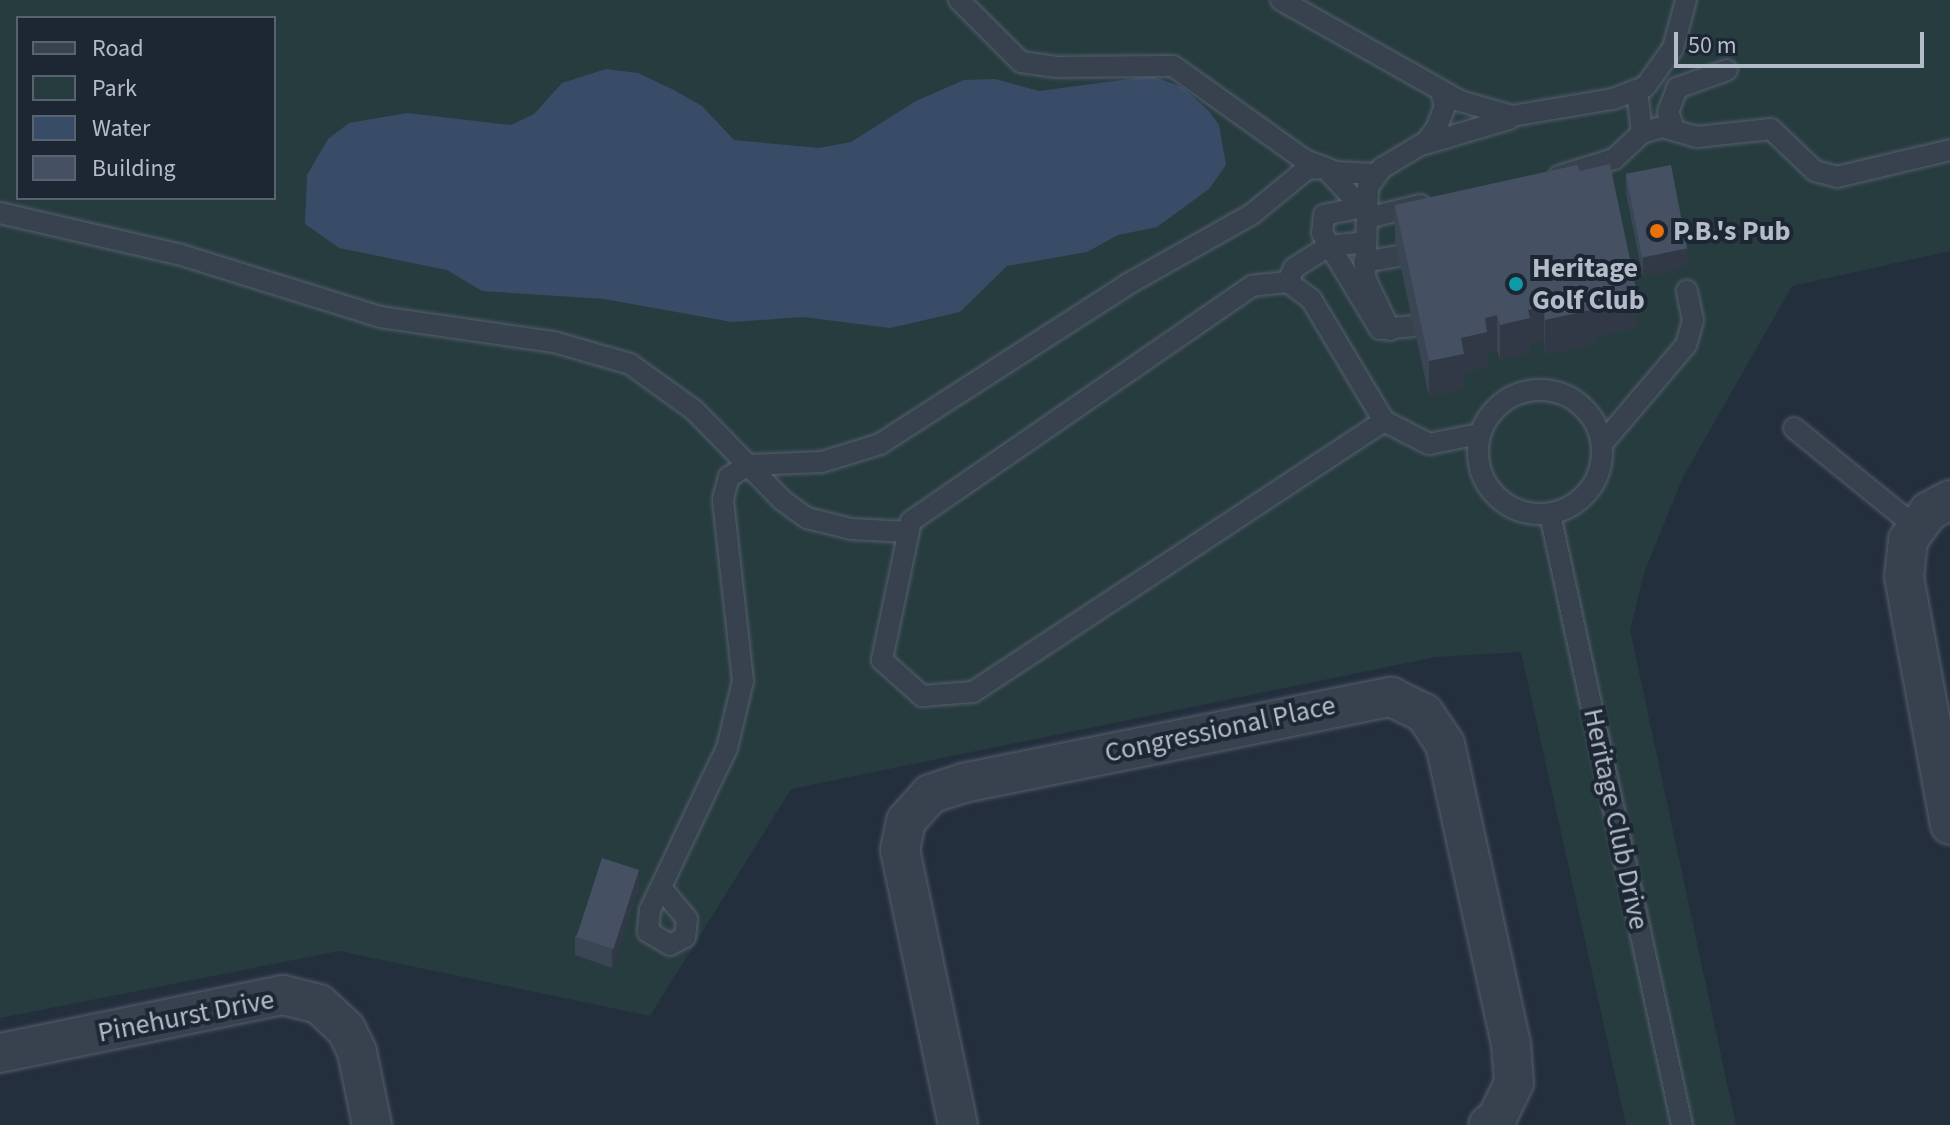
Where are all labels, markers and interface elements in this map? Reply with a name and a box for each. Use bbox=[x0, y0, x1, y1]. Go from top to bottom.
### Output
legend bbox=[16, 16, 276, 200]
scale bar bbox=[1678, 16, 1928, 66]
text: 50 m bbox=[1688, 28, 1737, 63]
text: Road bbox=[92, 31, 144, 66]
text: Park bbox=[92, 71, 137, 106]
text: Water bbox=[92, 111, 150, 146]
text: Building bbox=[92, 151, 176, 186]
place label: P.B.'s Pub bbox=[1673, 214, 1791, 248]
marker: P.B.'s Pub bbox=[1648, 222, 1666, 240]
place label: Heritage Golf Club bbox=[1532, 251, 1645, 317]
marker: Heritage Golf Club bbox=[1507, 275, 1525, 293]
street label: Congressional Place bbox=[1102, 688, 1338, 770]
street label: Heritage Club Drive bbox=[1576, 705, 1656, 933]
street label: Pinehurst Drive bbox=[95, 982, 277, 1050]

